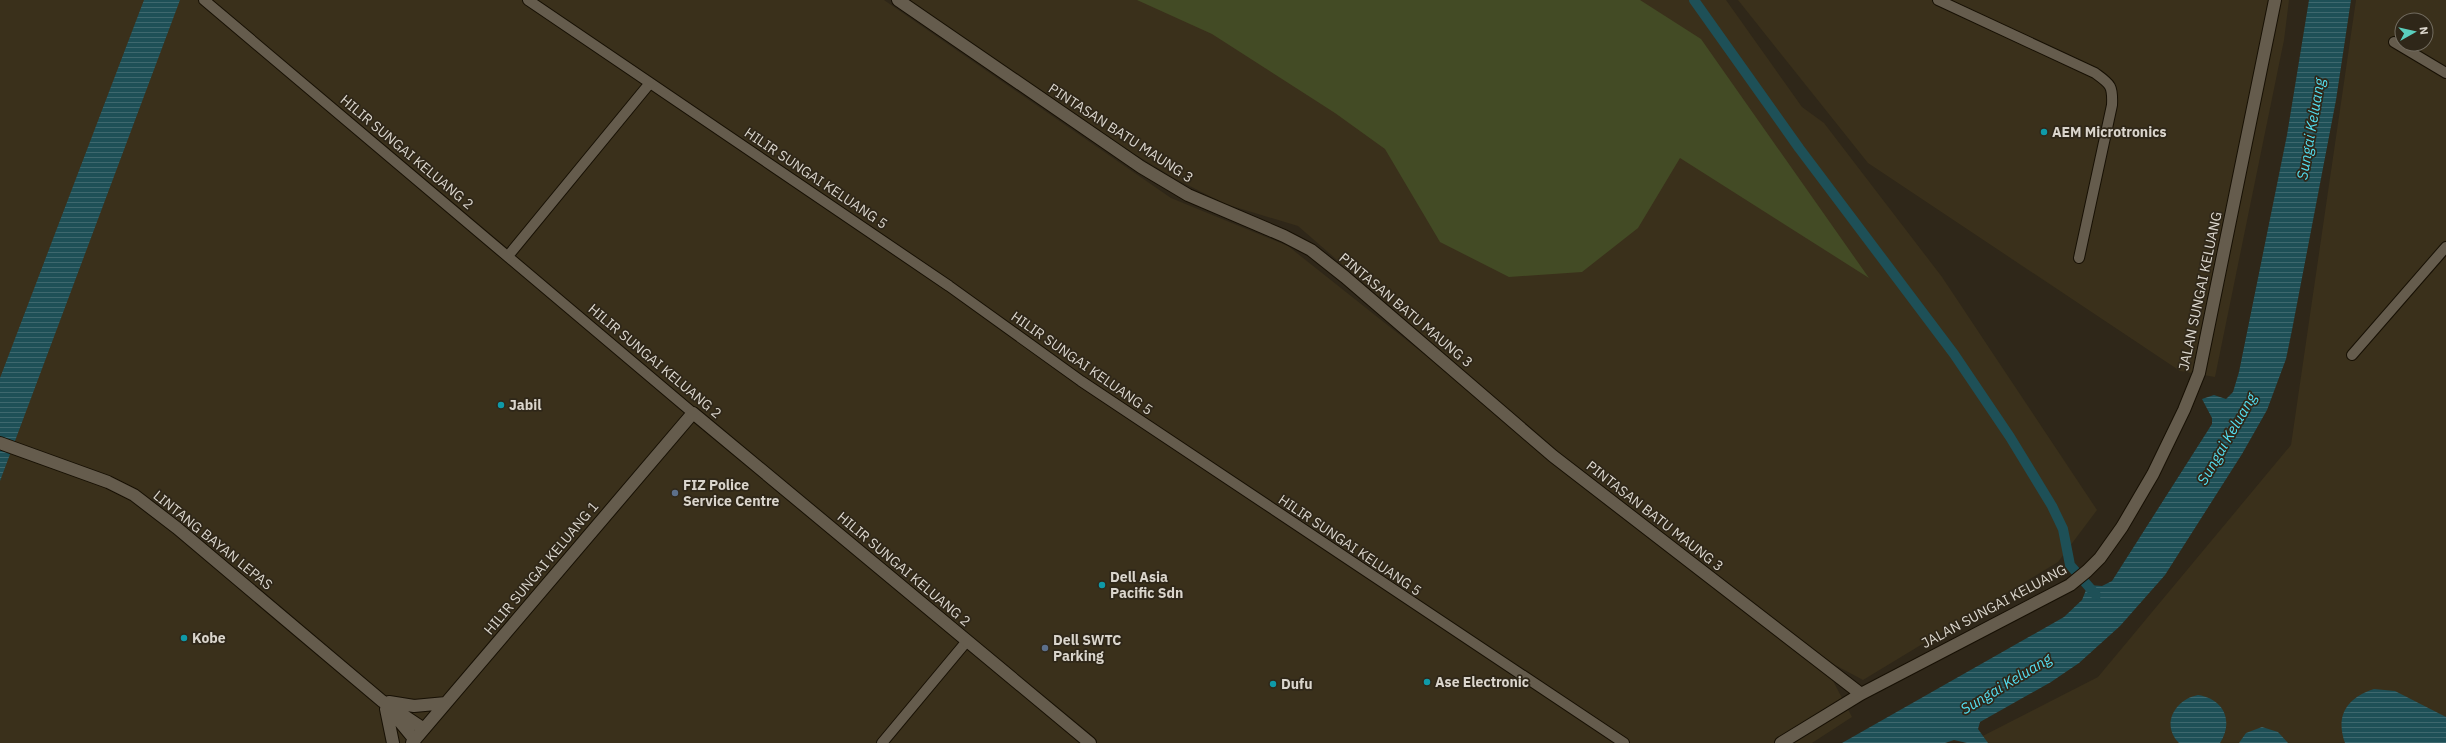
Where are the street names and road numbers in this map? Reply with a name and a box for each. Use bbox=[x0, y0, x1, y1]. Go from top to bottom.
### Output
street label: PINTASAN BATU MAUNG 3 bbox=[1045, 79, 1197, 187]
street label: HILIR SUNGAI KELUANG 2 bbox=[337, 91, 477, 213]
street label: HILIR SUNGAI KELUANG 5 bbox=[741, 123, 891, 233]
street label: JALAN SUNGAI KELUANG bbox=[2174, 210, 2226, 372]
street label: PINTASAN BATU MAUNG 3 bbox=[1335, 249, 1477, 371]
street label: HILIR SUNGAI KELUANG 2 bbox=[585, 300, 725, 422]
street label: HILIR SUNGAI KELUANG 5 bbox=[1008, 307, 1156, 419]
street label: PINTASAN BATU MAUNG 3 bbox=[1583, 457, 1727, 575]
street label: LINTANG BAYAN LEPAS bbox=[150, 486, 276, 594]
street label: HILIR SUNGAI KELUANG 5 bbox=[1275, 490, 1425, 600]
street label: HILIR SUNGAI KELUANG 1 bbox=[480, 498, 602, 638]
street label: HILIR SUNGAI KELUANG 2 bbox=[834, 508, 974, 630]
street label: JALAN SUNGAI KELUANG bbox=[1918, 560, 2070, 652]

